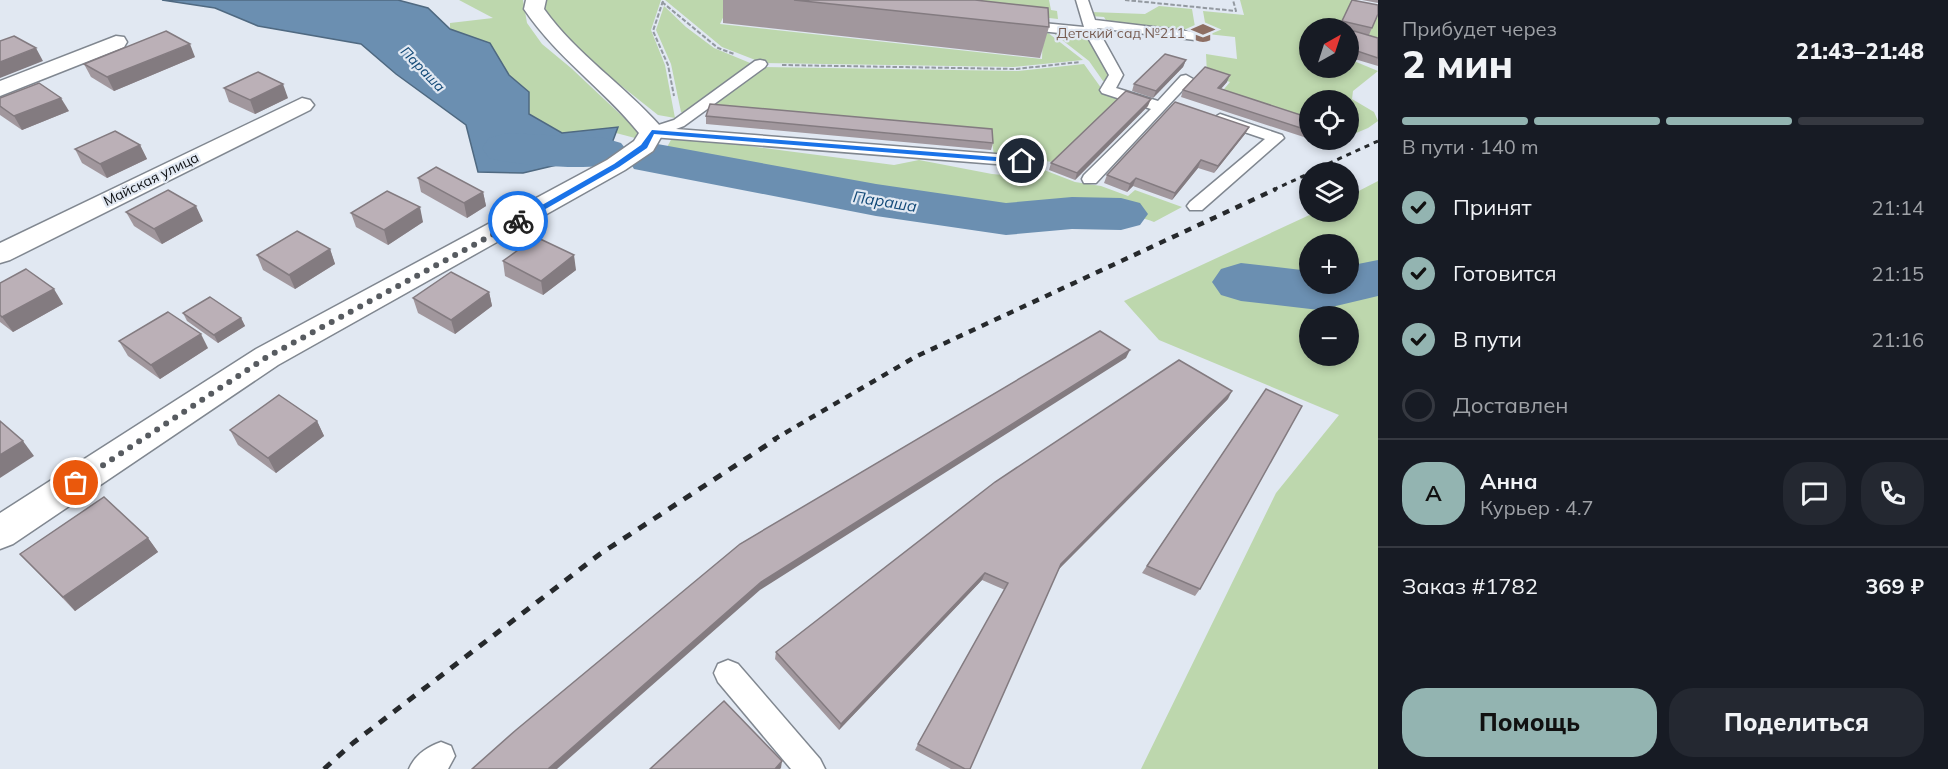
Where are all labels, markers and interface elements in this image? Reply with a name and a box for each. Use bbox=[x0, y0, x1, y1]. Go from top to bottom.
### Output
text: Прибудет через bbox=[1402, 16, 1557, 41]
north arrow bbox=[1299, 18, 1359, 78]
map controls bbox=[1299, 18, 1359, 366]
school or university icon: Детский сад №211 bbox=[1190, 20, 1216, 46]
place label: Детский сад №211 bbox=[1057, 24, 1185, 42]
text: 21:43–21:48 bbox=[1796, 37, 1924, 65]
text: 2 мин bbox=[1402, 39, 1513, 88]
water label: Параша bbox=[397, 42, 449, 96]
button: locate bbox=[1299, 90, 1359, 150]
text: В пути · 140 m bbox=[1402, 134, 1538, 159]
pin bbox=[996, 135, 1047, 186]
icon: home bbox=[1005, 144, 1038, 177]
street label: Майская улица bbox=[100, 148, 202, 210]
button: layers bbox=[1299, 162, 1359, 222]
water label: Параша bbox=[852, 186, 919, 216]
courier bbox=[488, 191, 548, 251]
icon: check bbox=[1402, 191, 1435, 224]
text: Принят bbox=[1453, 193, 1532, 221]
text: 21:14 bbox=[1871, 195, 1924, 220]
icon: bike bbox=[502, 205, 535, 238]
button: + bbox=[1299, 234, 1359, 294]
icon: check bbox=[1402, 257, 1435, 290]
text: Готовится bbox=[1453, 259, 1557, 287]
text: 21:15 bbox=[1871, 261, 1924, 286]
button: − bbox=[1299, 306, 1359, 366]
icon: check bbox=[1402, 323, 1435, 356]
text: В пути bbox=[1453, 325, 1522, 353]
text: 21:16 bbox=[1871, 327, 1924, 352]
text: Доставлен bbox=[1453, 391, 1569, 419]
pin bbox=[50, 457, 101, 508]
button: chat bbox=[1783, 462, 1846, 525]
button: phone bbox=[1861, 462, 1924, 525]
icon: bag bbox=[59, 466, 92, 499]
text: Анна bbox=[1480, 467, 1538, 495]
text: А bbox=[1425, 479, 1442, 507]
text: Курьер · 4.7 bbox=[1480, 495, 1594, 520]
text: Заказ #1782 bbox=[1402, 572, 1538, 600]
text: 369 ₽ bbox=[1865, 572, 1924, 600]
button: Помощь bbox=[1402, 688, 1657, 757]
button: Поделиться bbox=[1669, 688, 1924, 757]

